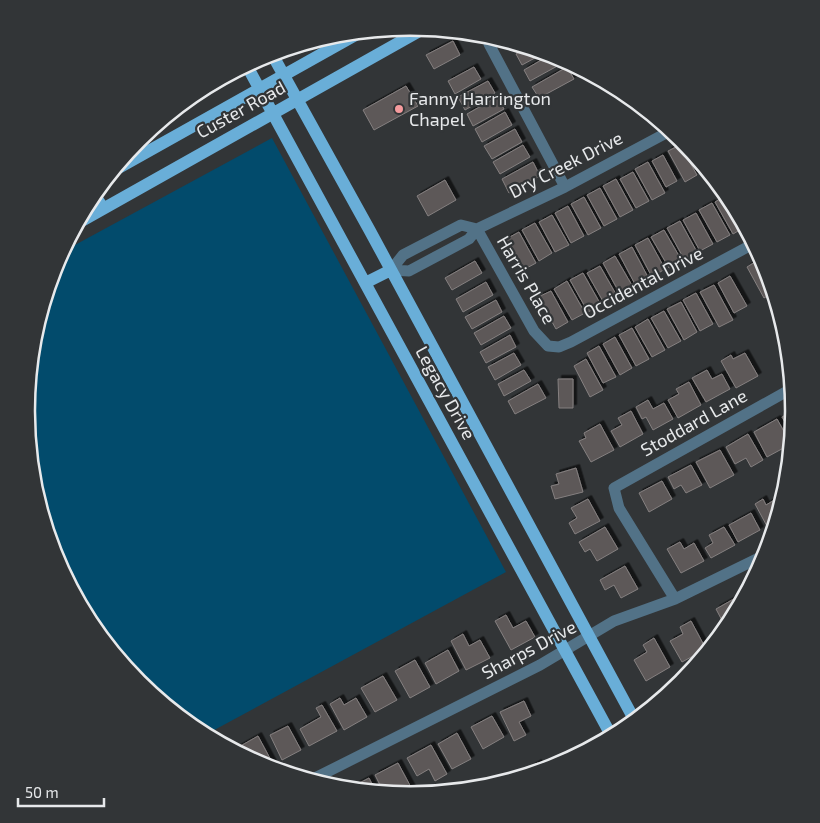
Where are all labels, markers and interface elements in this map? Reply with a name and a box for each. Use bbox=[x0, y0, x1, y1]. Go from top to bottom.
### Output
street label: Custer Road bbox=[192, 76, 289, 143]
place label: Fanny Harrington Chapel bbox=[409, 87, 551, 130]
marker: Fanny Harrington Chapel bbox=[393, 103, 405, 115]
street label: Dry Creek Drive bbox=[505, 126, 626, 202]
street label: Harris Place bbox=[493, 232, 561, 327]
street label: Occidental Drive bbox=[579, 241, 706, 323]
street label: Legacy Drive bbox=[411, 342, 481, 443]
street label: Stoddard Lane bbox=[636, 384, 751, 460]
street label: Sharps Drive bbox=[477, 615, 580, 683]
scale bar bbox=[18, 776, 104, 808]
text: 50 m bbox=[25, 783, 59, 801]

